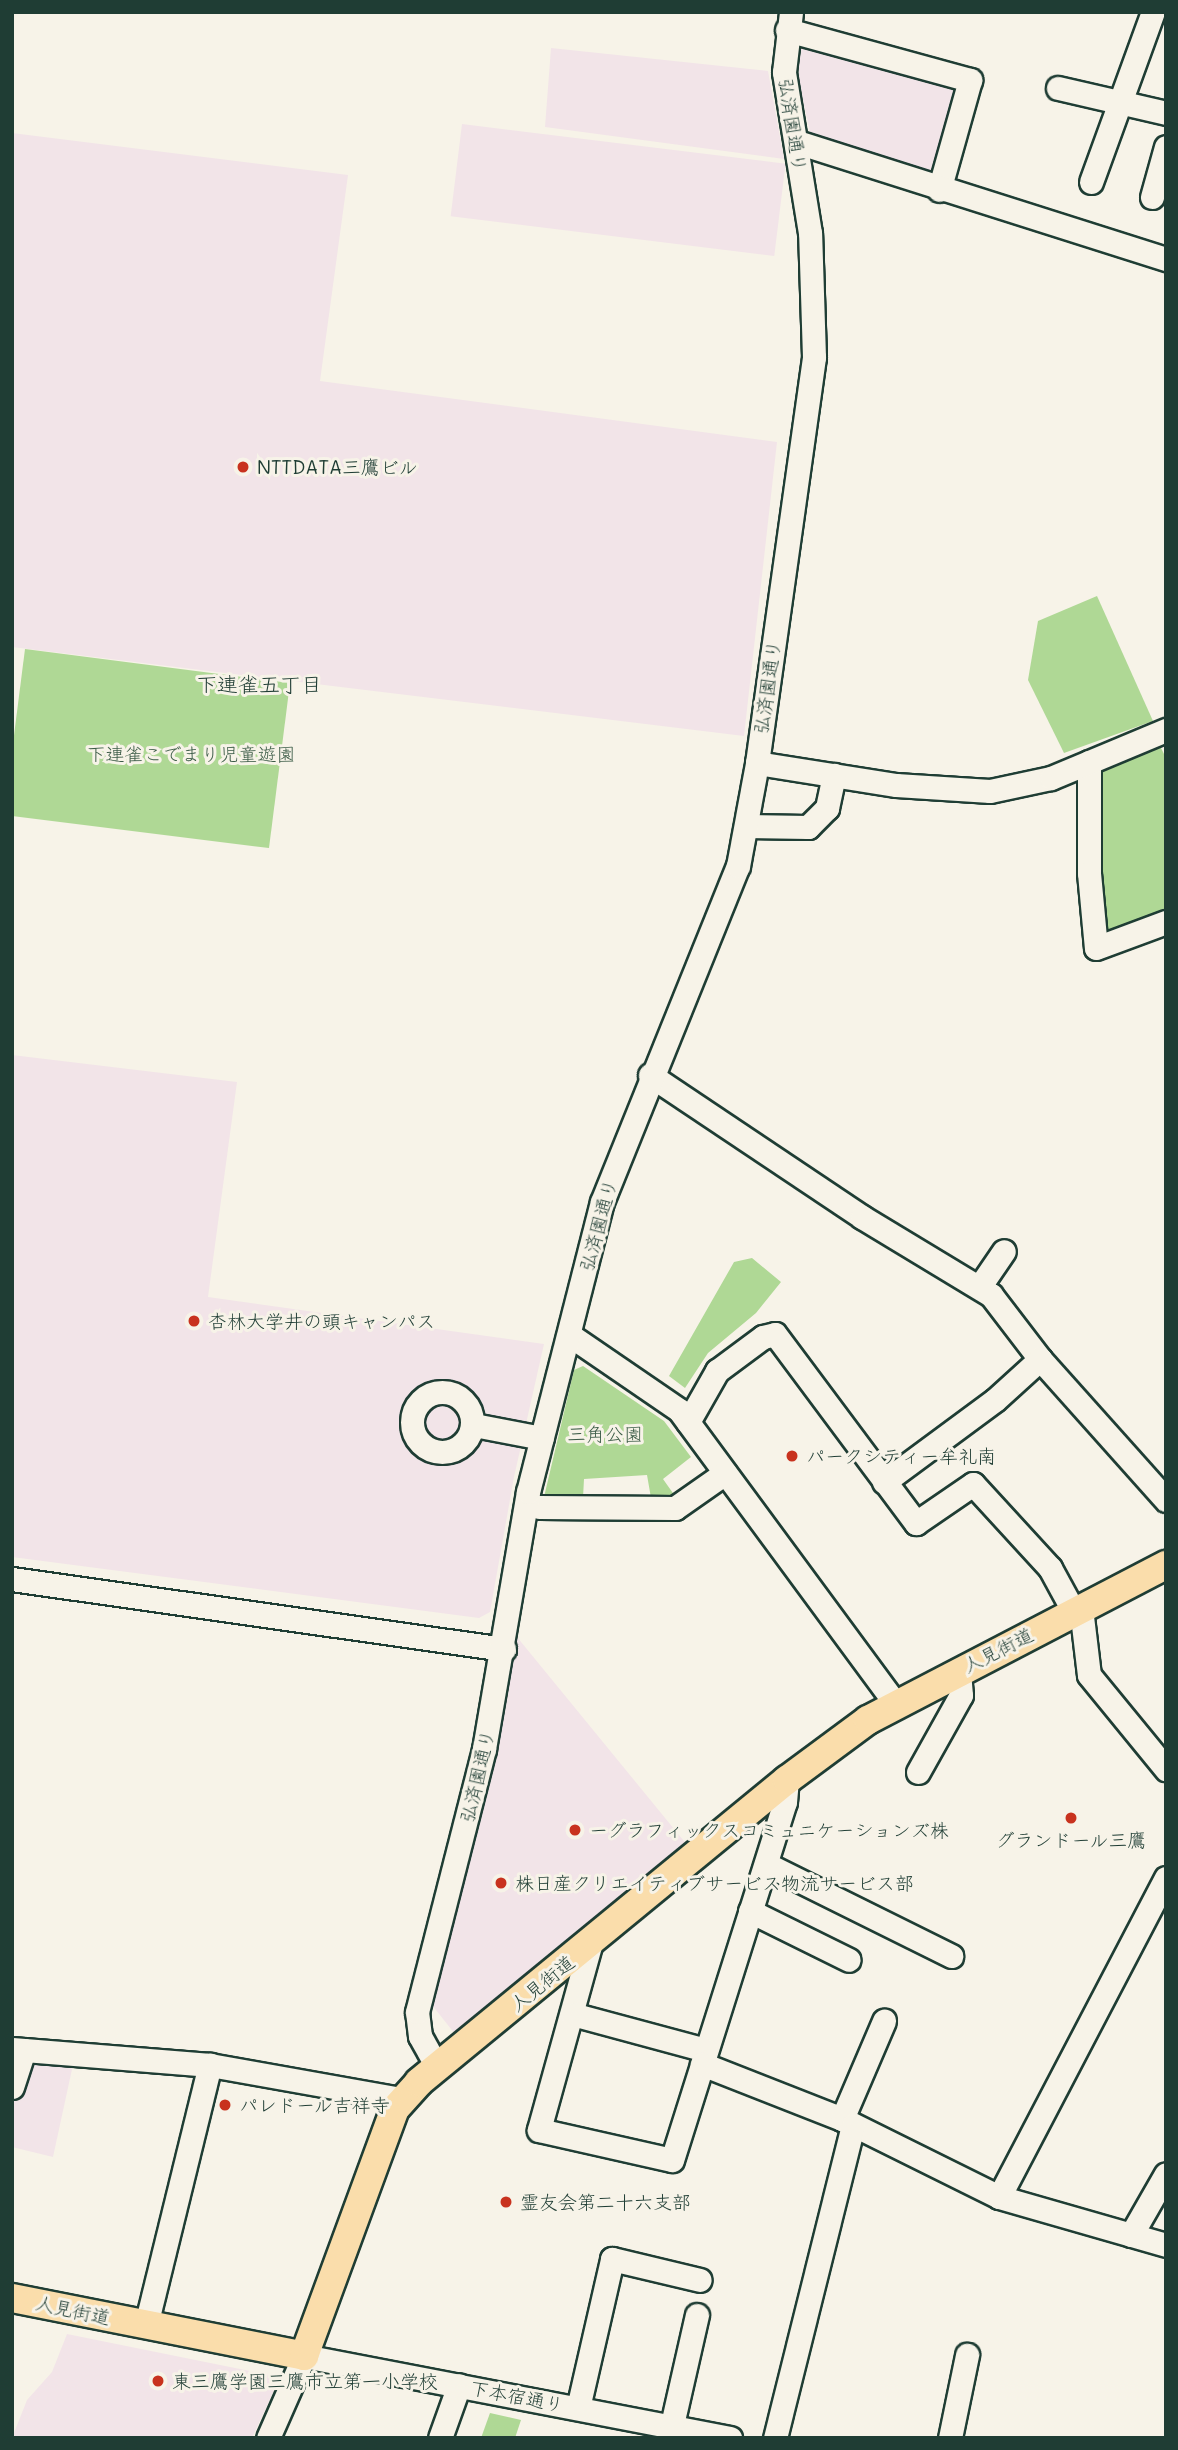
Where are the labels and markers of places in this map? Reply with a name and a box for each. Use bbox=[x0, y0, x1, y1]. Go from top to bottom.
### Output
place label: NTTDATA三鷹ビル bbox=[257, 456, 418, 478]
marker: NTTDATA三鷹ビル bbox=[235, 459, 251, 475]
place label: 杏林大学井の頭キャンパス bbox=[208, 1310, 436, 1332]
marker: 杏林大学井の頭キャンパス bbox=[186, 1313, 202, 1329]
place label: パークシティー牟礼南 bbox=[806, 1445, 996, 1467]
marker: パークシティー牟礼南 bbox=[784, 1448, 800, 1464]
marker: グランドール三鷹 bbox=[1063, 1810, 1079, 1826]
place label: ーグラフィックスコミュニケーションズ株 bbox=[589, 1819, 950, 1841]
marker: ーグラフィックスコミュニケーションズ株 bbox=[567, 1822, 583, 1838]
place label: グランドール三鷹 bbox=[995, 1829, 1147, 1851]
place label: 株日産クリエイティブサービス物流サービス部 bbox=[515, 1872, 914, 1894]
marker: 株日産クリエイティブサービス物流サービス部 bbox=[493, 1875, 509, 1891]
place label: パレドール吉祥寺 bbox=[239, 2094, 391, 2116]
marker: パレドール吉祥寺 bbox=[217, 2097, 233, 2113]
place label: 霊友会第二十六支部 bbox=[520, 2191, 691, 2213]
marker: 霊友会第二十六支部 bbox=[498, 2194, 514, 2210]
place label: 東三鷹学園三鷹市立第一小学校 bbox=[172, 2370, 438, 2392]
marker: 東三鷹学園三鷹市立第一小学校 bbox=[150, 2373, 166, 2389]

